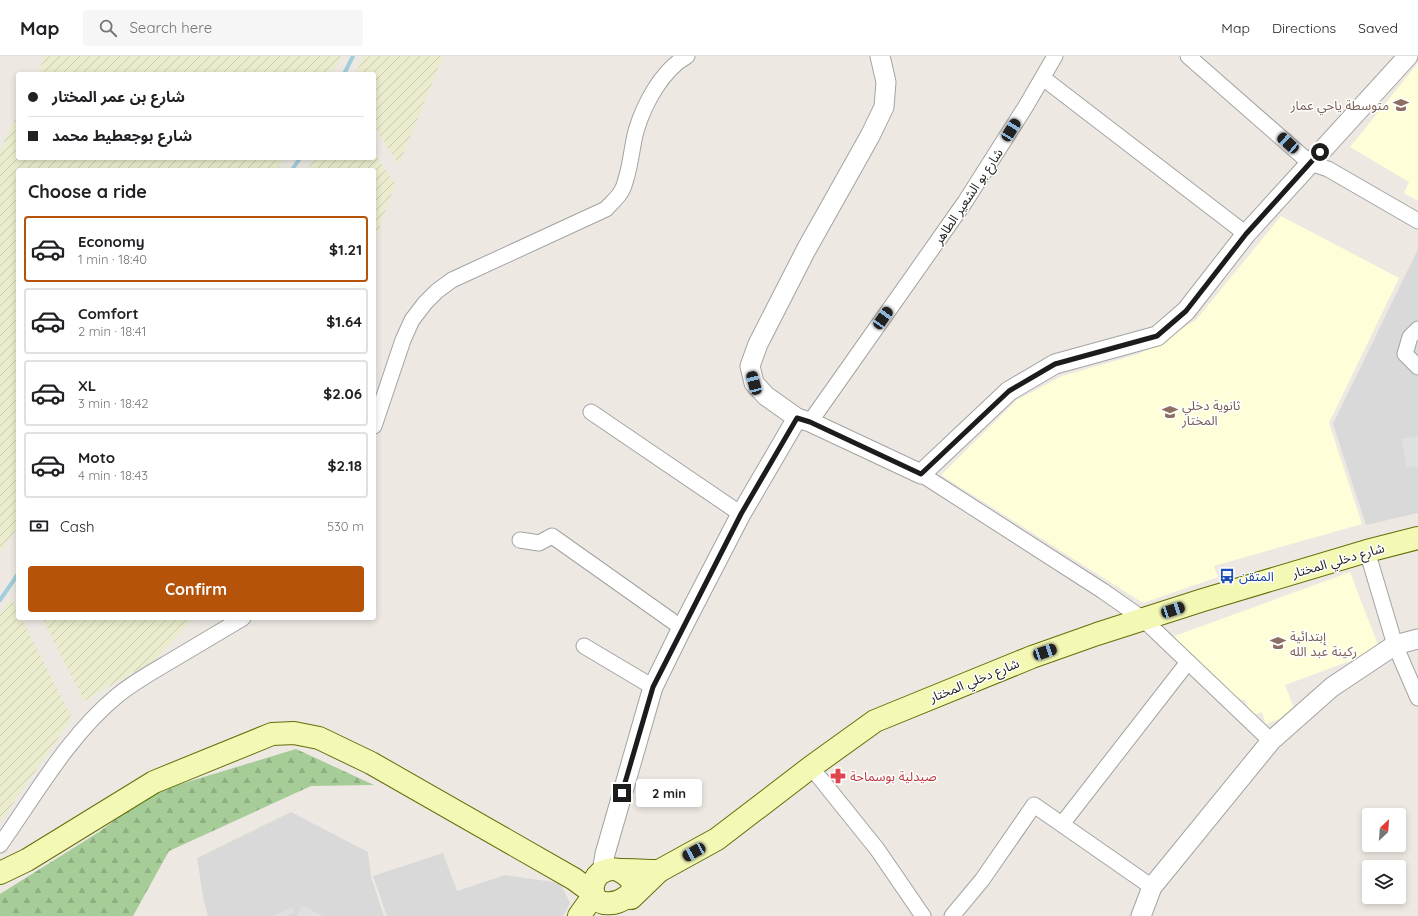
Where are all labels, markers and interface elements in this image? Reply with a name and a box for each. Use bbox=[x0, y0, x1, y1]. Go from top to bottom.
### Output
search box bbox=[83, 10, 363, 46]
text: Map bbox=[20, 16, 59, 40]
icon: search bbox=[97, 17, 119, 39]
text: Search here bbox=[129, 18, 212, 37]
text: Map bbox=[1221, 19, 1250, 37]
text: Directions bbox=[1272, 19, 1336, 37]
text: Saved bbox=[1358, 19, 1398, 37]
text: شارع بن عمر المختار bbox=[52, 87, 185, 106]
school or university icon: متوسطة ياحي عمار bbox=[1392, 96, 1410, 114]
place label: متوسطة ياحي عمار bbox=[1290, 97, 1389, 116]
car bbox=[1000, 117, 1022, 143]
text: شارع بوجعطيط محمد bbox=[52, 126, 192, 145]
car bbox=[1275, 131, 1301, 155]
route start bbox=[1311, 143, 1329, 161]
street label: شارع بو الشعير الطاهر bbox=[929, 145, 1008, 249]
text: Choose a ride bbox=[28, 180, 147, 203]
icon: car bbox=[30, 231, 66, 267]
text: Economy bbox=[78, 232, 145, 251]
text: $1.21 bbox=[329, 240, 362, 259]
text: 1 min · 18:40 bbox=[78, 251, 147, 267]
icon: car bbox=[30, 303, 66, 339]
text: Comfort bbox=[78, 304, 139, 323]
car bbox=[871, 305, 895, 331]
text: $1.64 bbox=[326, 312, 362, 331]
text: 2 min · 18:41 bbox=[78, 323, 146, 339]
car bbox=[745, 370, 763, 396]
icon: car bbox=[30, 375, 66, 411]
text: XL bbox=[78, 376, 96, 395]
text: $2.06 bbox=[323, 384, 362, 403]
text: 3 min · 18:42 bbox=[78, 395, 148, 411]
place label: ثانوية دخلي المختار bbox=[1181, 397, 1241, 428]
school or university icon: ثانوية دخلي المختار bbox=[1161, 403, 1179, 421]
icon: car bbox=[30, 447, 66, 483]
text: Moto bbox=[78, 448, 115, 467]
text: $2.18 bbox=[327, 456, 362, 475]
text: 4 min · 18:43 bbox=[78, 467, 148, 483]
icon: cash bbox=[28, 515, 50, 537]
text: Cash bbox=[60, 517, 94, 536]
text: 530 m bbox=[327, 518, 364, 534]
street label: شارع دخلي المختار bbox=[1289, 539, 1387, 584]
button: Confirm bbox=[28, 566, 364, 612]
bus stop icon: المتقن bbox=[1218, 567, 1236, 585]
place label: المتقن bbox=[1239, 568, 1274, 585]
car bbox=[1160, 601, 1186, 619]
place label: إبتدائية ركينة عبد الله bbox=[1290, 628, 1357, 659]
school or university icon: إبتدائية ركينة عبد الله bbox=[1269, 634, 1287, 652]
car bbox=[1032, 642, 1058, 662]
street label: شارع دخلي المختار bbox=[926, 655, 1022, 708]
pharmacy icon: صيدلية بوسماحة bbox=[829, 767, 847, 785]
place label: صيدلية بوسماحة bbox=[850, 768, 937, 784]
callout: 2 min bbox=[636, 779, 702, 807]
route end bbox=[613, 784, 631, 802]
text: 2 min bbox=[652, 785, 686, 801]
north arrow bbox=[1362, 808, 1406, 852]
map controls bbox=[1362, 808, 1406, 904]
car bbox=[681, 841, 707, 863]
button: layers bbox=[1362, 860, 1406, 904]

